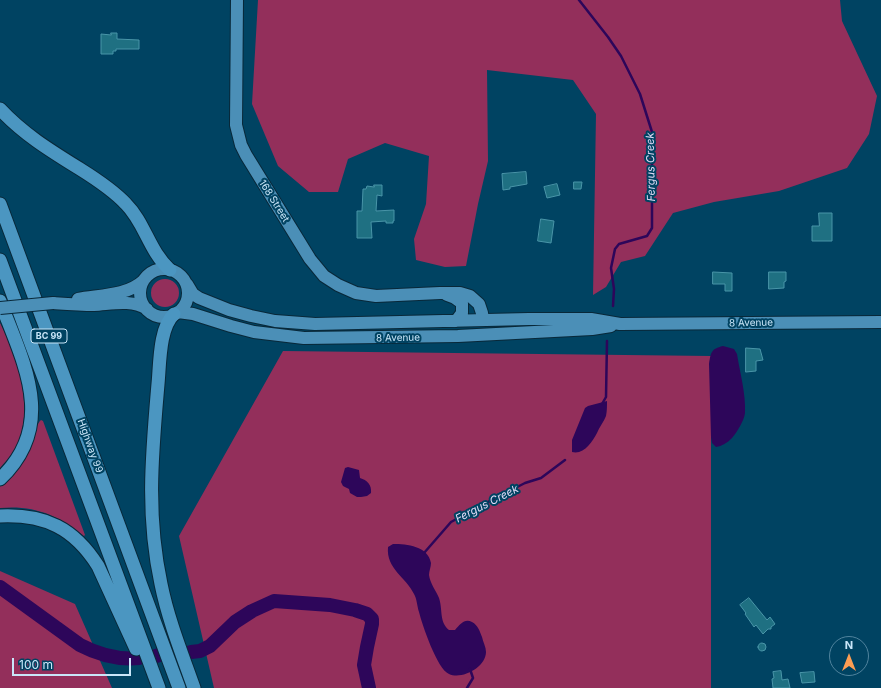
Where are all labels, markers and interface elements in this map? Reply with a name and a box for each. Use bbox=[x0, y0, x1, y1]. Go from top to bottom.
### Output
water label: Fergus Creek bbox=[644, 132, 658, 202]
street label: 168 Street bbox=[256, 178, 292, 224]
street label: 8 Avenue bbox=[729, 317, 773, 329]
road number: BC 99 bbox=[31, 329, 67, 343]
street label: 8 Avenue bbox=[376, 332, 420, 344]
street label: Highway 99 bbox=[75, 417, 105, 475]
water label: Fergus Creek bbox=[453, 482, 521, 526]
north arrow bbox=[829, 636, 869, 676]
text: N bbox=[845, 638, 853, 652]
scale bar bbox=[14, 650, 133, 676]
text: 100 m bbox=[19, 657, 53, 672]

